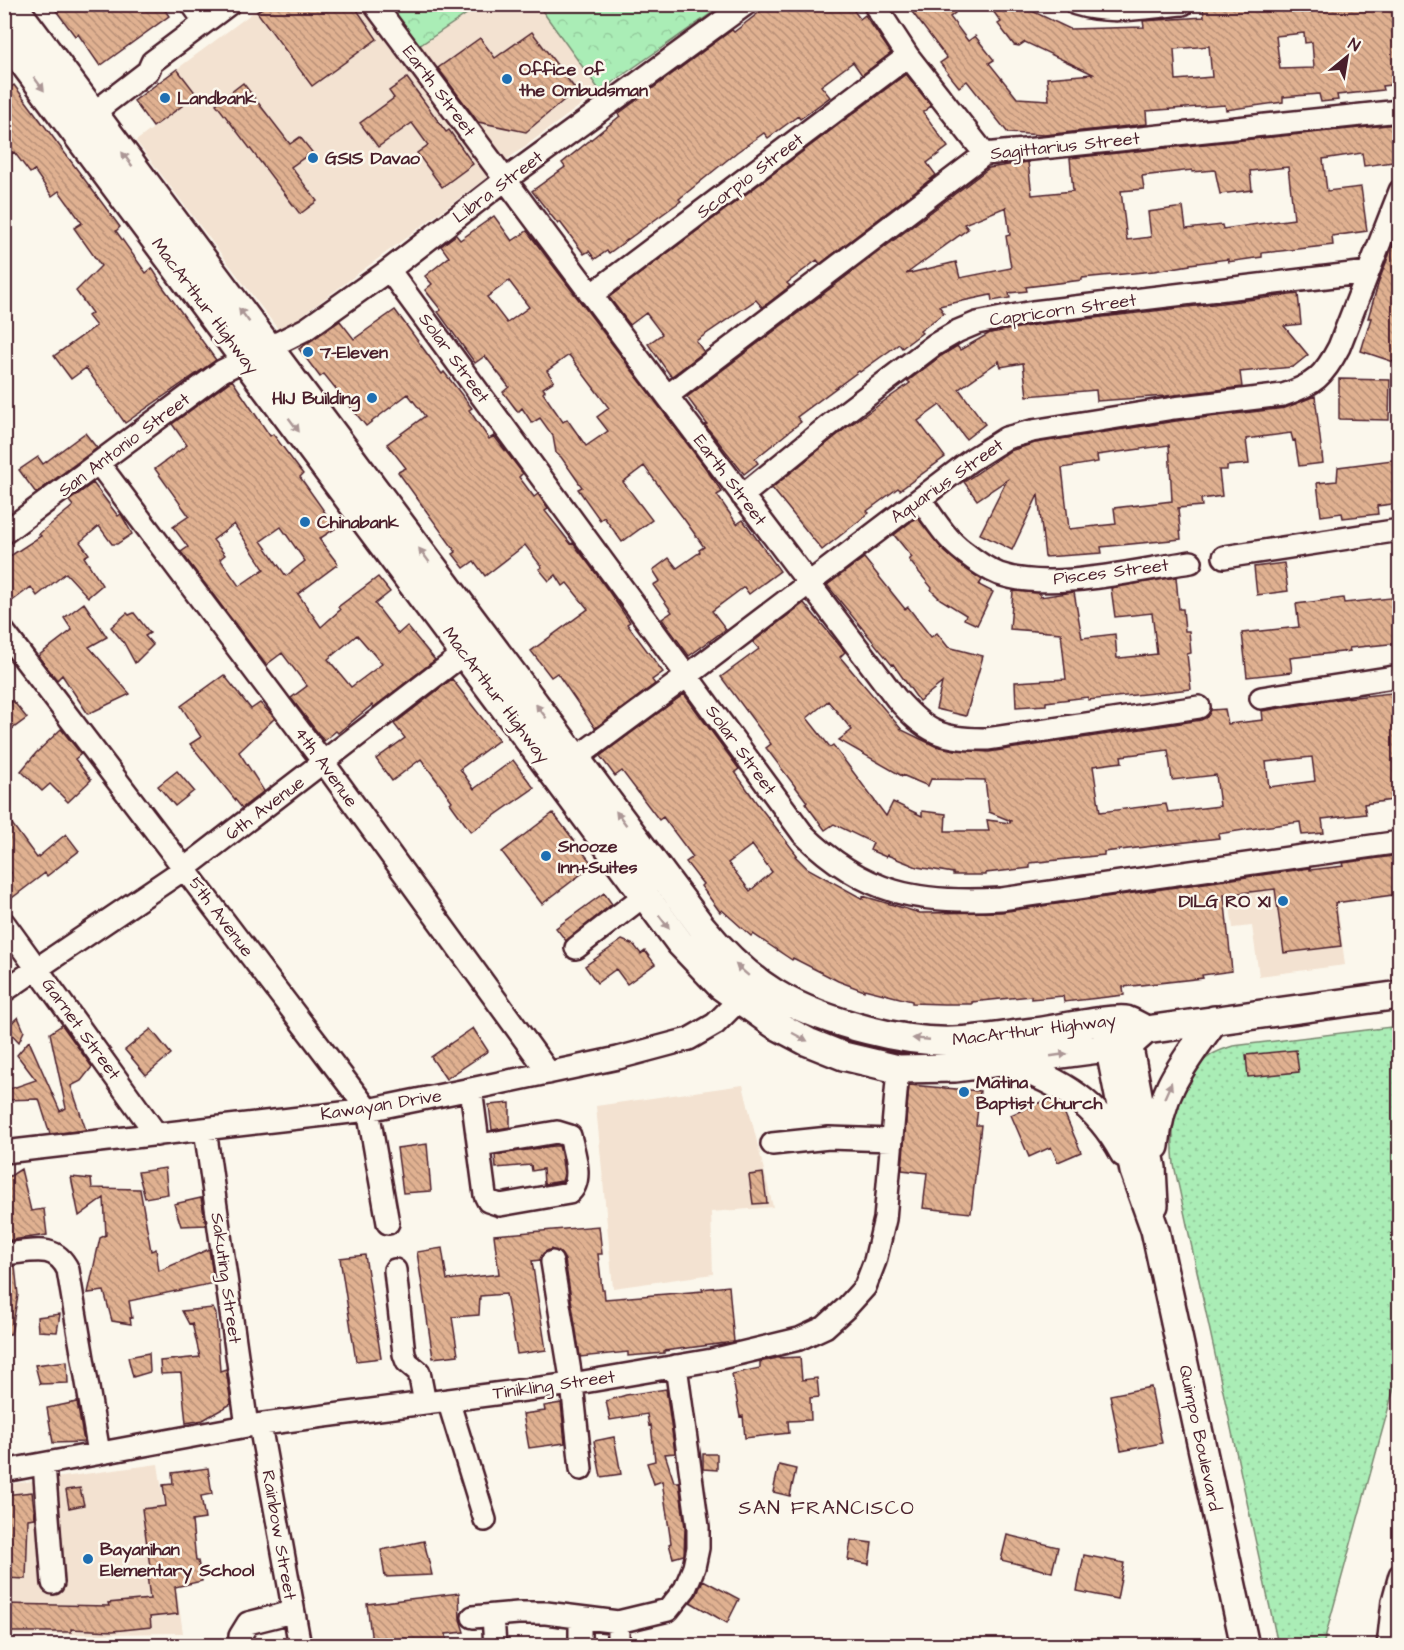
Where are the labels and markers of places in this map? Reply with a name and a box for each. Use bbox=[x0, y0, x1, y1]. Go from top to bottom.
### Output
place label: Office of the Ombudsman bbox=[518, 57, 648, 103]
marker: Office of the Ombudsman bbox=[500, 72, 514, 86]
place label: Landbank bbox=[177, 86, 257, 111]
marker: Landbank bbox=[158, 91, 172, 105]
place label: GSIS Davao bbox=[325, 146, 421, 171]
marker: GSIS Davao bbox=[306, 151, 320, 165]
place label: 7-Eleven bbox=[319, 340, 388, 365]
marker: 7-Eleven bbox=[301, 345, 315, 359]
place label: HIJ Building bbox=[272, 386, 361, 412]
marker: HIJ Building bbox=[365, 391, 379, 405]
place label: Chinabank bbox=[317, 510, 400, 535]
marker: Chinabank bbox=[298, 515, 312, 529]
place label: Snooze Inn+Suites bbox=[557, 834, 638, 880]
marker: Snooze Inn+Suites bbox=[539, 849, 553, 863]
place label: DILG RO XI bbox=[1179, 889, 1271, 914]
marker: DILG RO XI bbox=[1276, 894, 1290, 908]
place label: Matina Baptist Church bbox=[976, 1070, 1104, 1116]
marker: Matina Baptist Church bbox=[957, 1085, 971, 1099]
place label: Bayanihan Elementary School bbox=[100, 1537, 255, 1584]
marker: Bayanihan Elementary School bbox=[81, 1552, 95, 1566]

